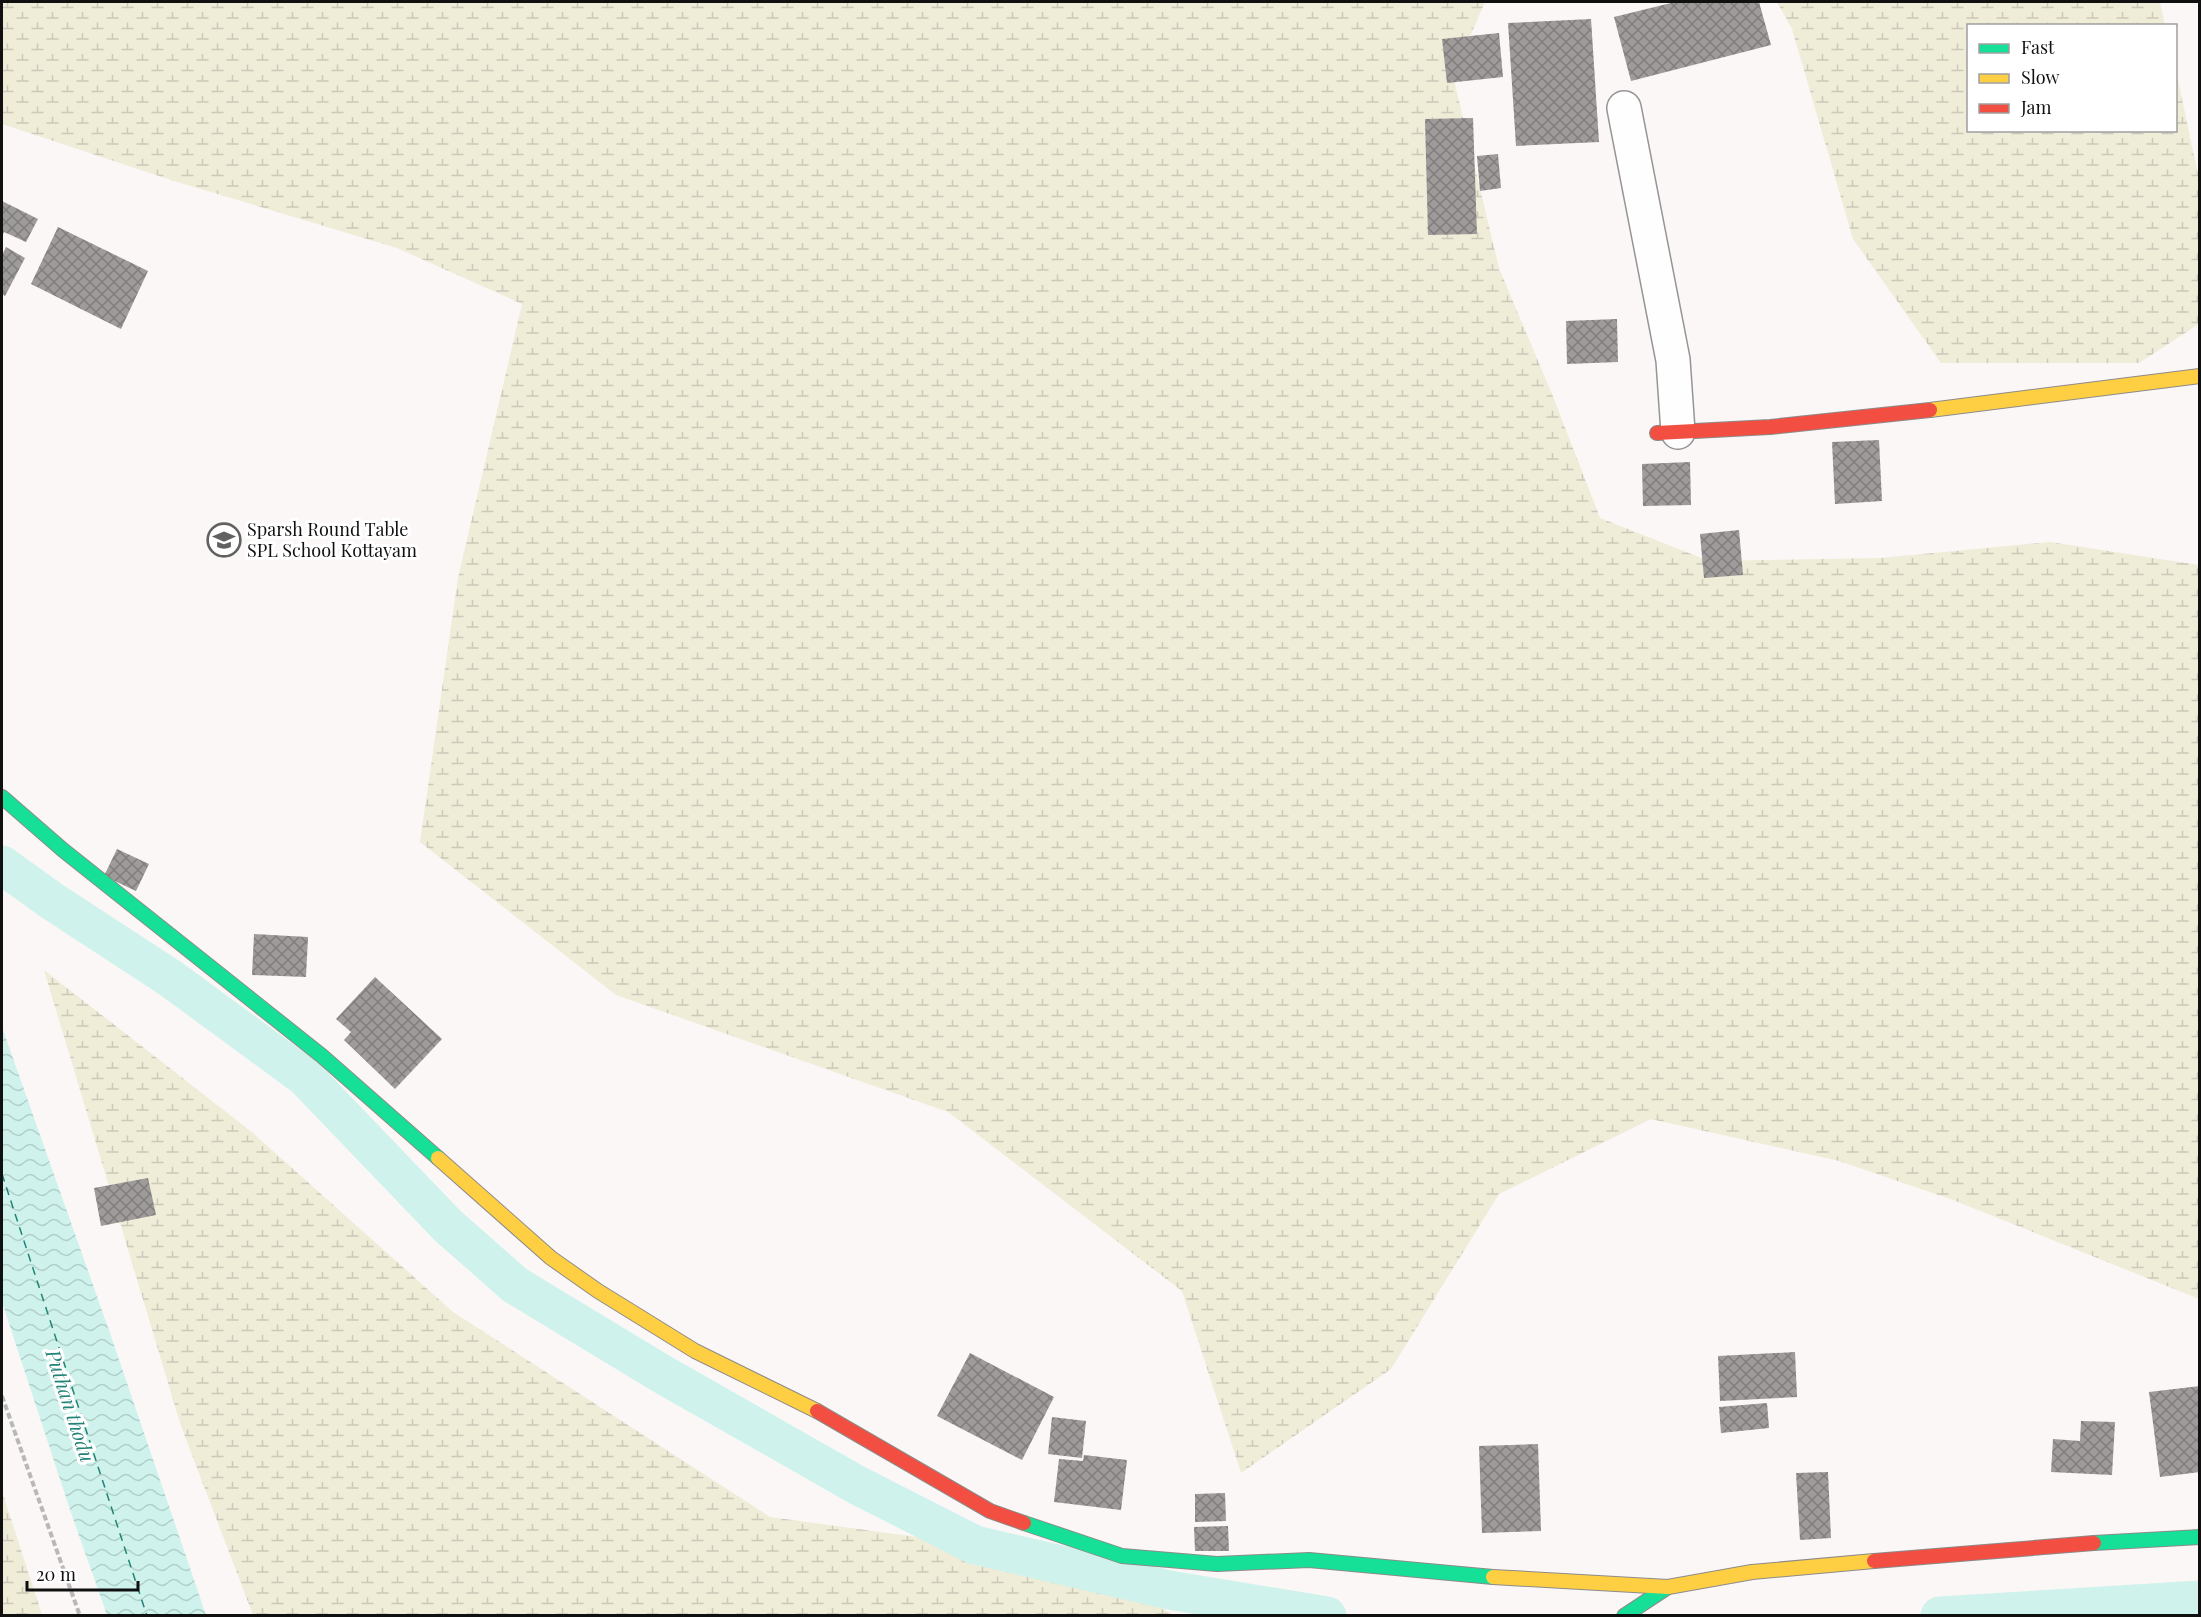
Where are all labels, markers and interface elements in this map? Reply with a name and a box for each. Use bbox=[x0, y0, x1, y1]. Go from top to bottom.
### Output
legend bbox=[1967, 24, 2177, 132]
text: Fast bbox=[2021, 35, 2055, 59]
text: Slow bbox=[2021, 65, 2059, 89]
text: Jam bbox=[2020, 95, 2051, 119]
place label: Sparsh Round Table SPL School Kottayam bbox=[247, 517, 417, 562]
school or university icon: Sparsh Round Table SPL School Kottayam bbox=[206, 522, 242, 558]
water label: Puthan thodu bbox=[40, 1345, 102, 1465]
scale bar bbox=[27, 1554, 138, 1592]
text: 20 m bbox=[36, 1562, 76, 1586]

